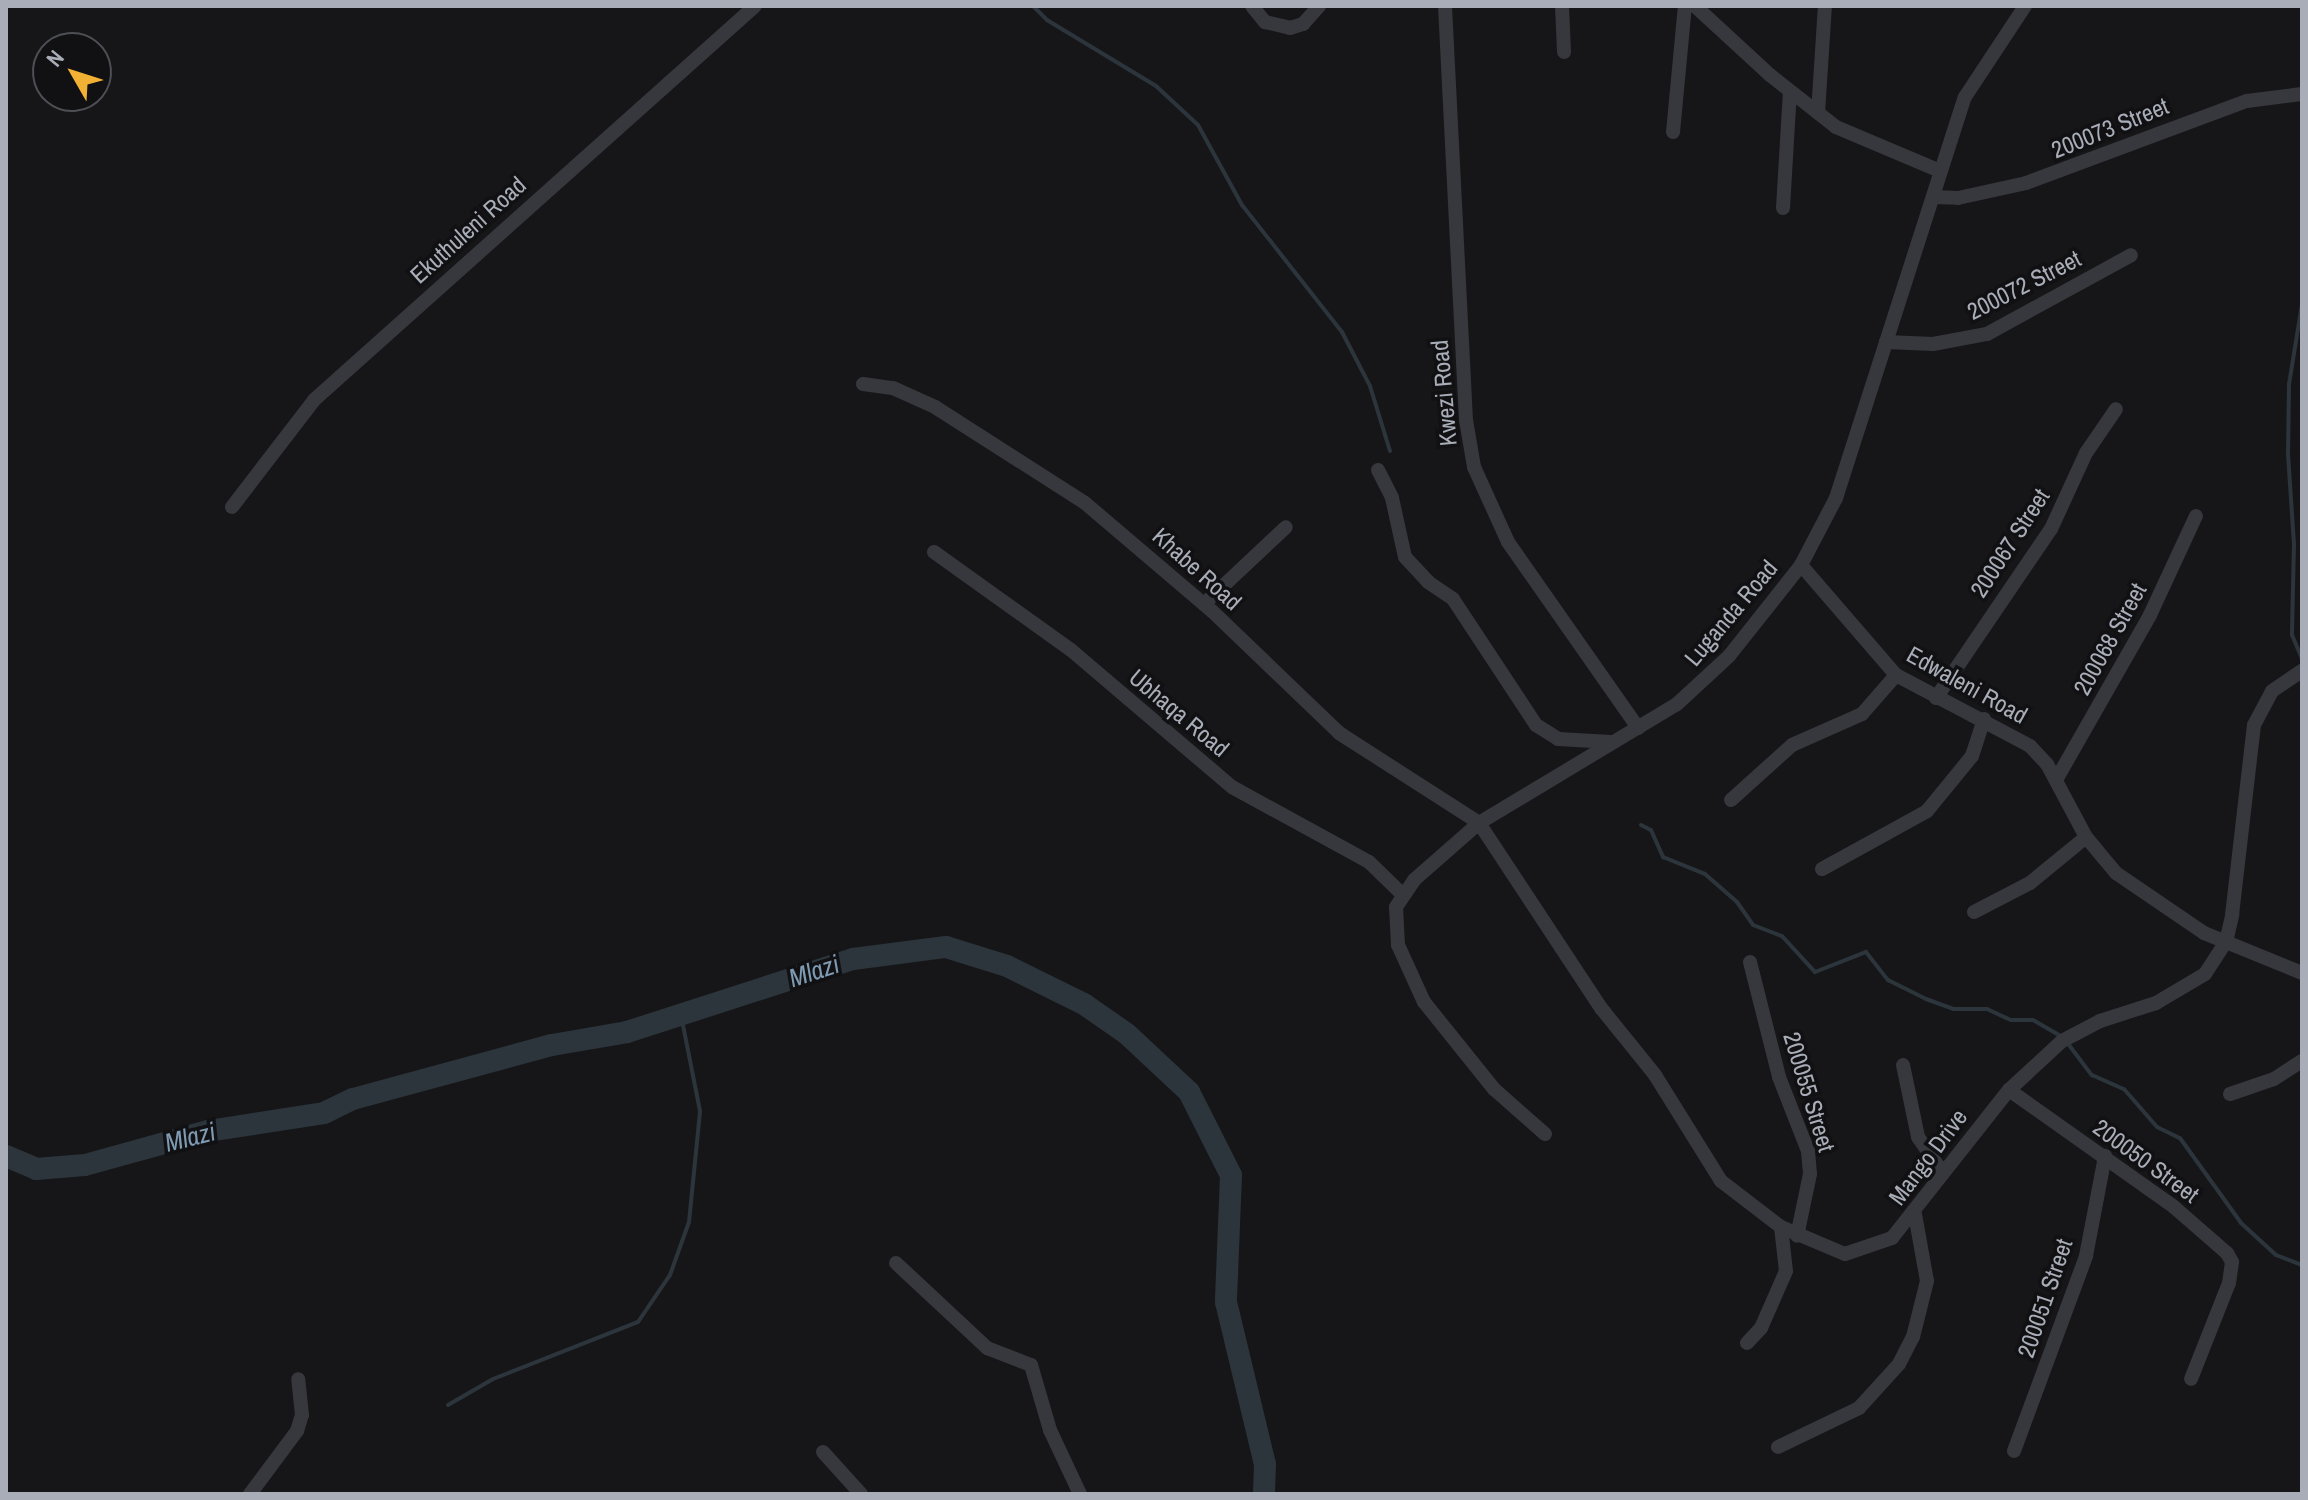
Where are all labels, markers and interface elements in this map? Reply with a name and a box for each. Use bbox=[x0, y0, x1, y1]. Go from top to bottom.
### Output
north arrow bbox=[32, 32, 112, 112]
text: N bbox=[39, 44, 71, 73]
street label: 200073 Street bbox=[2047, 91, 2173, 165]
street label: Ekuthuleni Road bbox=[404, 171, 532, 289]
street label: 200072 Street bbox=[1962, 244, 2086, 326]
street label: Kwezi Road bbox=[1425, 339, 1463, 447]
street label: 200067 Street bbox=[1964, 483, 2056, 603]
street label: Khabe Road bbox=[1147, 522, 1247, 616]
street label: Luganda Road bbox=[1678, 554, 1784, 672]
street label: 200068 Street bbox=[2067, 578, 2153, 700]
street label: Edwaleni Road bbox=[1902, 640, 2032, 730]
street label: Ubhaqa Road bbox=[1123, 663, 1235, 763]
water label: Mlazi bbox=[785, 948, 843, 994]
street label: 200055 Street bbox=[1777, 1029, 1841, 1155]
street label: Mango Drive bbox=[1883, 1103, 1973, 1211]
street label: 200050 Street bbox=[2088, 1113, 2204, 1209]
water label: Mlazi bbox=[162, 1116, 218, 1158]
street label: 200051 Street bbox=[2011, 1235, 2079, 1361]

